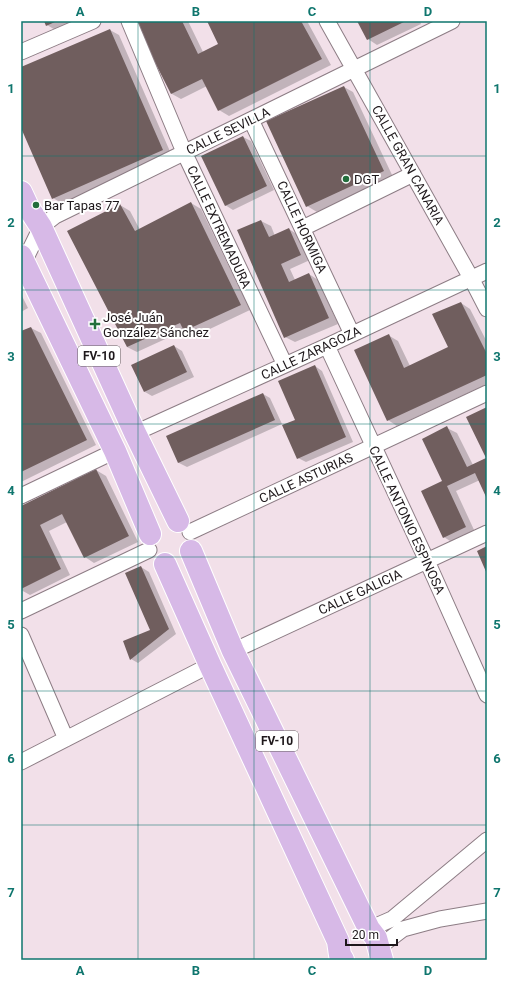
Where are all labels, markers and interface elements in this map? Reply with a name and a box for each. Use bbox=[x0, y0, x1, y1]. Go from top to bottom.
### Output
text: A bbox=[76, 4, 85, 19]
text: B bbox=[192, 4, 200, 19]
text: C bbox=[308, 4, 317, 19]
text: D bbox=[424, 4, 432, 19]
text: 1 bbox=[7, 81, 15, 96]
text: 1 bbox=[493, 81, 501, 96]
street label: CALLE GRAN CANARIA bbox=[369, 103, 447, 228]
street label: CALLE SEVILLA bbox=[184, 104, 273, 158]
street label: CALLE EXTREMADURA bbox=[184, 163, 254, 291]
place label: DGT bbox=[354, 172, 379, 187]
marker: DGT bbox=[341, 174, 351, 184]
street label: CALLE HORMIGA bbox=[274, 179, 330, 276]
place label: Bar Tapas 77 bbox=[44, 198, 120, 213]
marker: Bar Tapas 77 bbox=[31, 200, 41, 210]
text: 2 bbox=[7, 215, 15, 230]
text: 2 bbox=[493, 215, 501, 230]
place label: José Juán González Sánchez bbox=[103, 310, 210, 340]
marker: José Juán González Sánchez bbox=[90, 319, 100, 329]
street label: CALLE ZARAGOZA bbox=[259, 323, 364, 383]
road number: FV-10 bbox=[78, 346, 120, 366]
text: 3 bbox=[7, 349, 15, 364]
text: 3 bbox=[493, 349, 501, 364]
street label: CALLE ANTONIO ESPINOSA bbox=[366, 443, 448, 597]
street label: CALLE ASTURIAS bbox=[257, 450, 356, 506]
text: 4 bbox=[7, 483, 15, 498]
text: 4 bbox=[493, 483, 501, 498]
street label: CALLE GALICIA bbox=[316, 566, 404, 618]
text: 5 bbox=[7, 617, 15, 632]
text: 5 bbox=[493, 617, 501, 632]
road number: FV-10 bbox=[256, 731, 298, 751]
text: 6 bbox=[7, 751, 15, 766]
text: 6 bbox=[493, 751, 501, 766]
text: 7 bbox=[7, 885, 15, 900]
text: 7 bbox=[493, 885, 501, 900]
scale bar bbox=[346, 921, 397, 947]
text: 20 m bbox=[352, 928, 379, 942]
text: A bbox=[76, 963, 85, 978]
text: B bbox=[192, 963, 200, 978]
text: C bbox=[308, 963, 317, 978]
text: D bbox=[424, 963, 432, 978]

